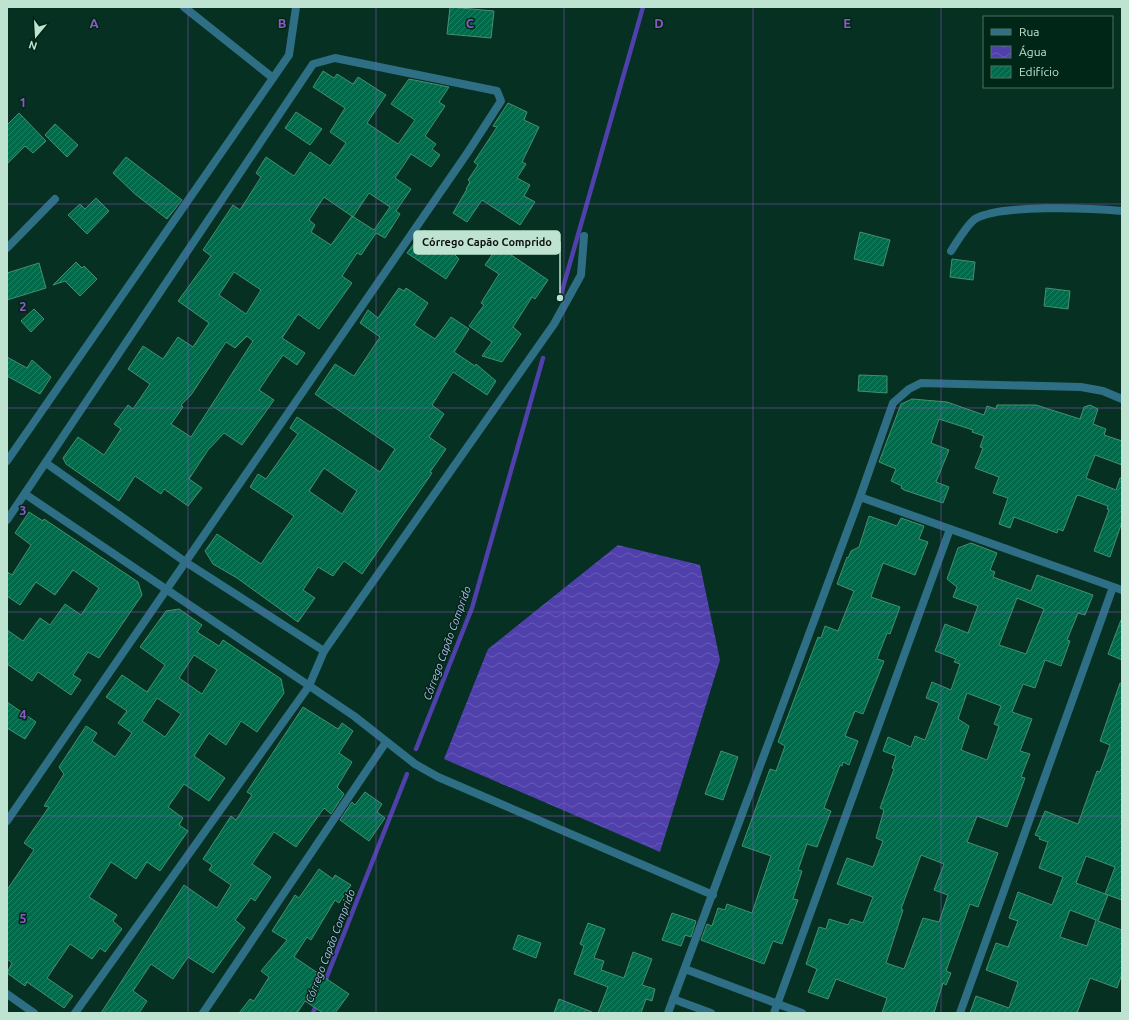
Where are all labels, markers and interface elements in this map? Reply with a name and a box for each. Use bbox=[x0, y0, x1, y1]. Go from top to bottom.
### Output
north arrow bbox=[16, 16, 56, 56]
text: A bbox=[89, 16, 99, 30]
text: B bbox=[278, 16, 287, 30]
text: C bbox=[466, 16, 475, 30]
text: D bbox=[654, 16, 664, 30]
text: E bbox=[843, 16, 851, 30]
legend bbox=[983, 16, 1113, 88]
text: Rua bbox=[1019, 25, 1040, 38]
text: N bbox=[27, 39, 39, 52]
text: Água bbox=[1019, 45, 1047, 58]
text: Edifício bbox=[1019, 65, 1059, 78]
text: 1 bbox=[19, 95, 27, 109]
callout: Córrego Capão Comprido bbox=[414, 231, 560, 254]
text: Córrego Capão Comprido bbox=[422, 236, 552, 248]
text: 2 bbox=[19, 299, 27, 313]
text: 3 bbox=[19, 503, 27, 517]
water label: Córrego Capão Comprido bbox=[421, 584, 473, 702]
text: 4 bbox=[19, 707, 27, 721]
water label: Córrego Capão Comprido bbox=[303, 888, 357, 1004]
text: 5 bbox=[19, 911, 27, 925]

